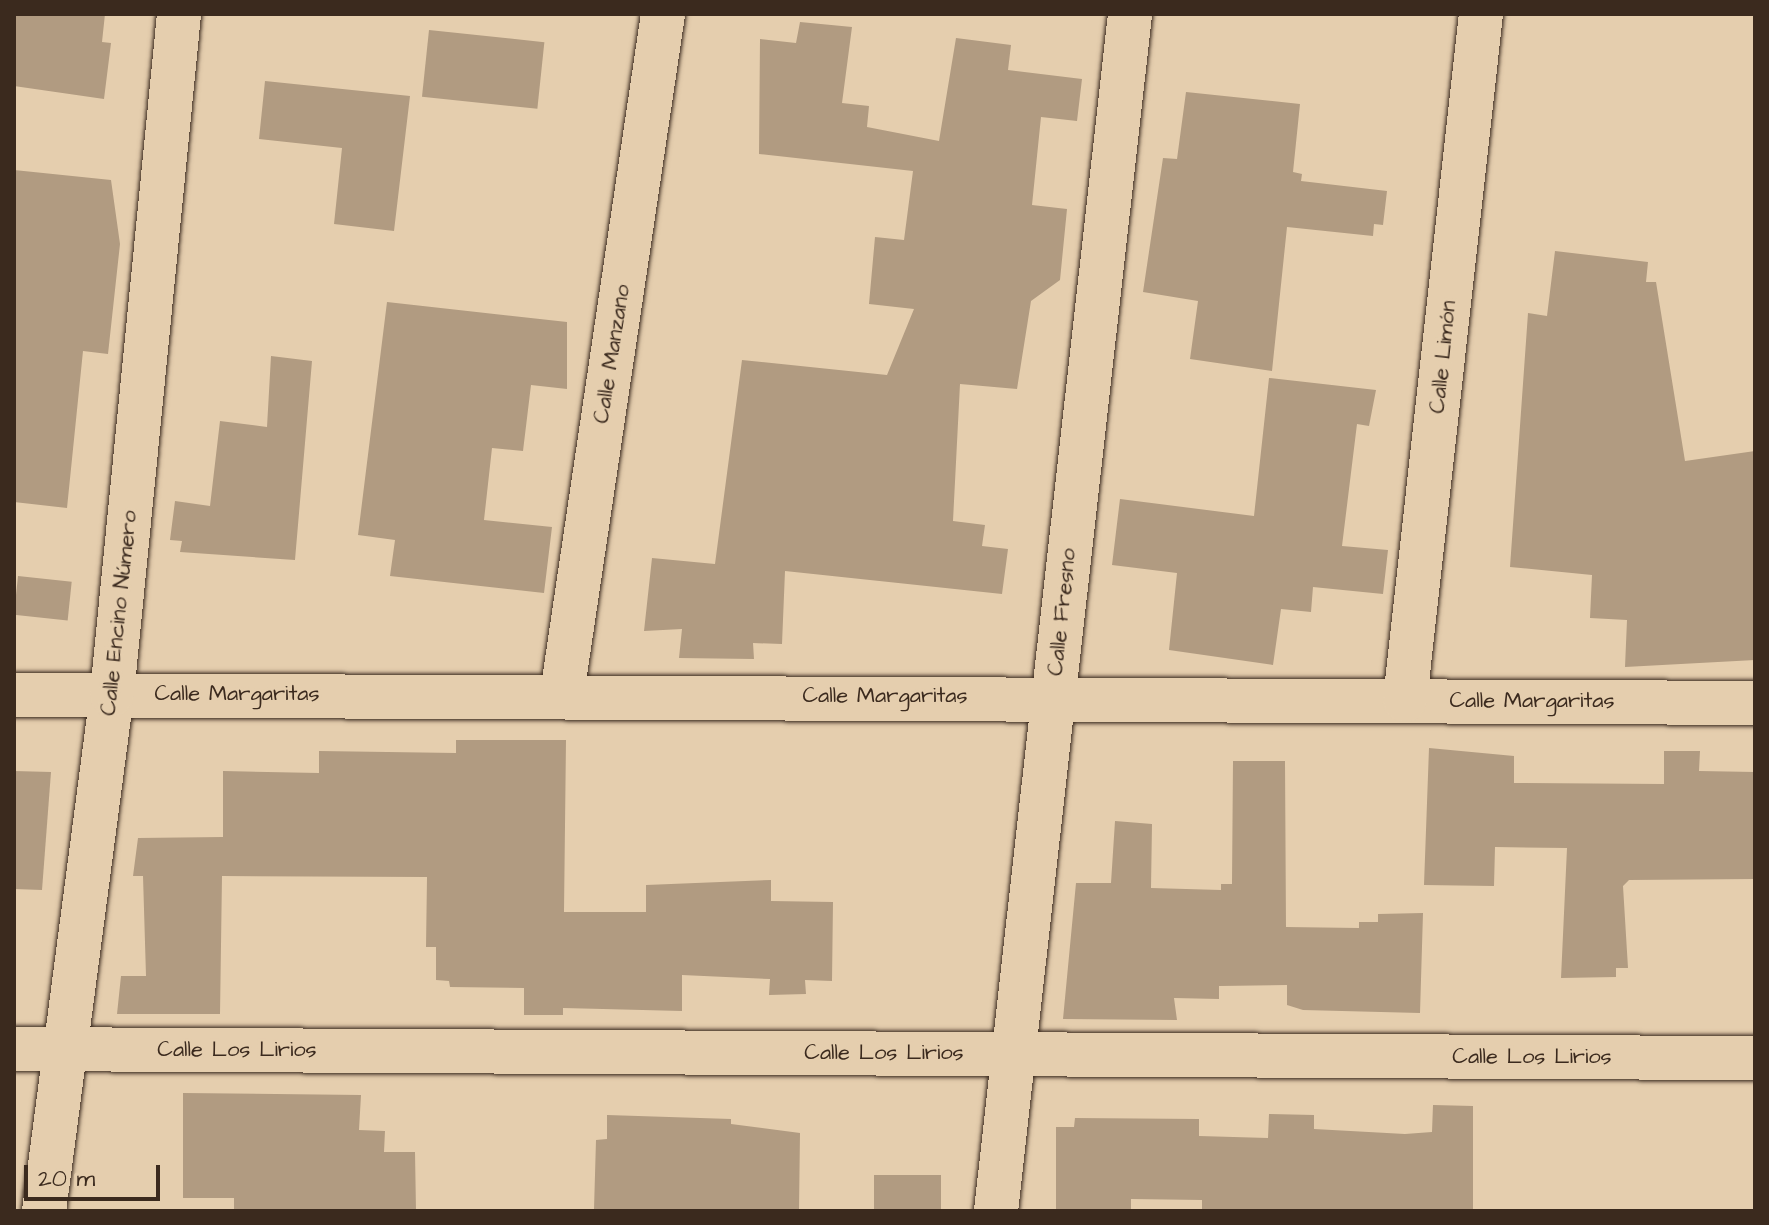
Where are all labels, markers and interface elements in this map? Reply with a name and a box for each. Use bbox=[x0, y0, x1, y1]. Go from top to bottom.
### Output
street label: Calle Manzano bbox=[588, 283, 636, 425]
street label: Calle Limón bbox=[1424, 299, 1462, 415]
street label: Calle Encino Número bbox=[95, 509, 143, 717]
street label: Calle Fresno bbox=[1042, 547, 1082, 677]
street label: Calle Margaritas bbox=[154, 681, 320, 707]
street label: Calle Margaritas bbox=[802, 683, 968, 709]
street label: Calle Margaritas bbox=[1449, 688, 1615, 714]
street label: Calle Los Lirios bbox=[157, 1037, 317, 1063]
street label: Calle Los Lirios bbox=[804, 1040, 964, 1066]
street label: Calle Los Lirios bbox=[1452, 1044, 1612, 1070]
scale bar bbox=[28, 1149, 164, 1199]
text: 20 m bbox=[38, 1162, 95, 1196]

